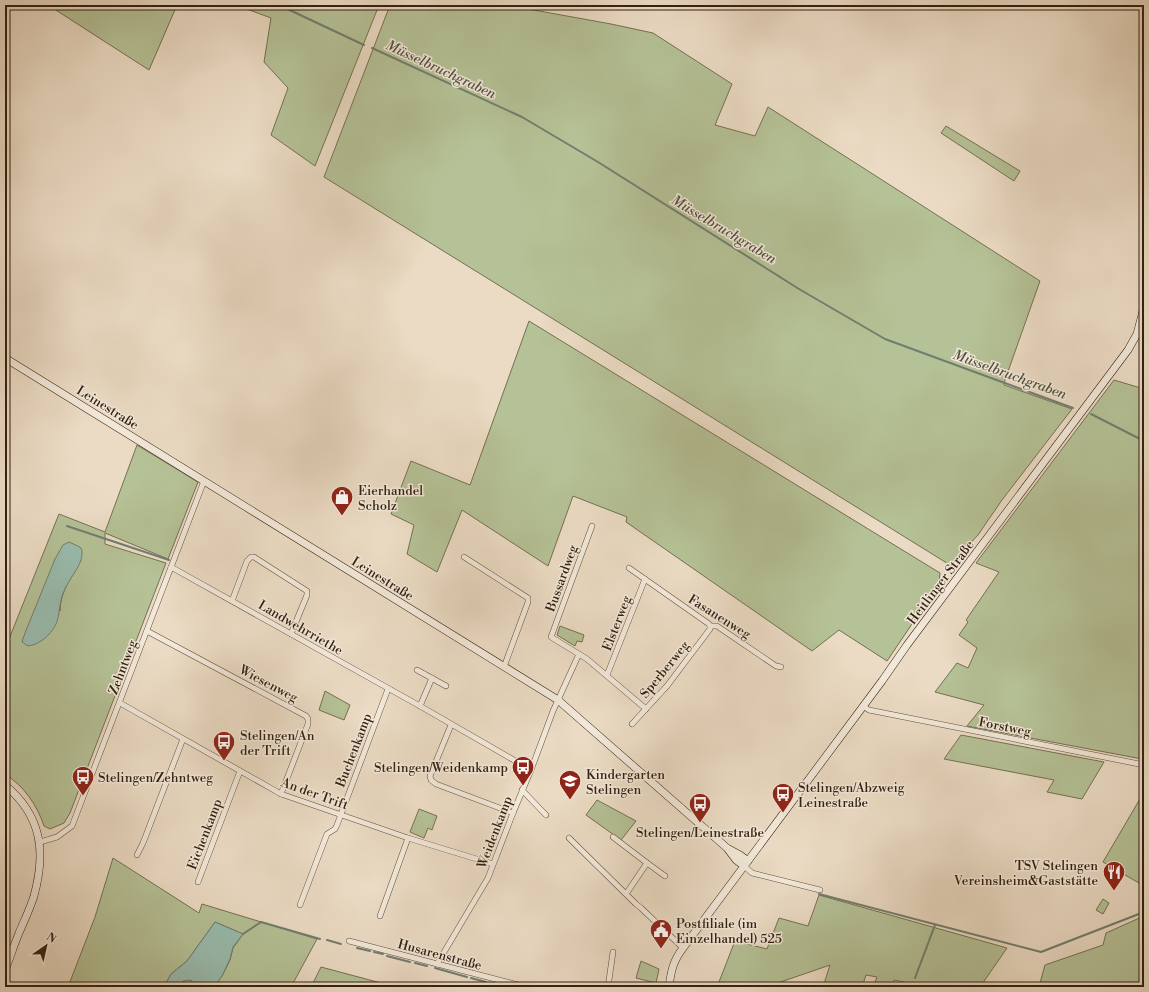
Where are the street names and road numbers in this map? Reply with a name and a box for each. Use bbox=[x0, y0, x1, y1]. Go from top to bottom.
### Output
street label: Leinestraße bbox=[73, 382, 142, 433]
street label: Heitlinger Straße bbox=[904, 537, 978, 628]
street label: Bussardweg bbox=[542, 543, 581, 615]
street label: Leinestraße bbox=[348, 553, 417, 604]
street label: Fasanenweg bbox=[685, 591, 754, 643]
street label: Elsterweg bbox=[599, 593, 635, 653]
street label: Landwehrriethe bbox=[255, 597, 346, 659]
street label: Sperberweg bbox=[637, 637, 693, 702]
street label: Zehntweg bbox=[105, 638, 141, 697]
street label: Wiesenweg bbox=[235, 661, 301, 706]
street label: Buchenkamp bbox=[332, 711, 375, 790]
street label: Forstweg bbox=[977, 714, 1033, 740]
street label: An der Trift bbox=[278, 774, 351, 814]
street label: Weidenkamp bbox=[473, 794, 516, 872]
street label: Eichenkamp bbox=[184, 797, 226, 872]
street label: Husarenstraße bbox=[396, 936, 484, 974]

